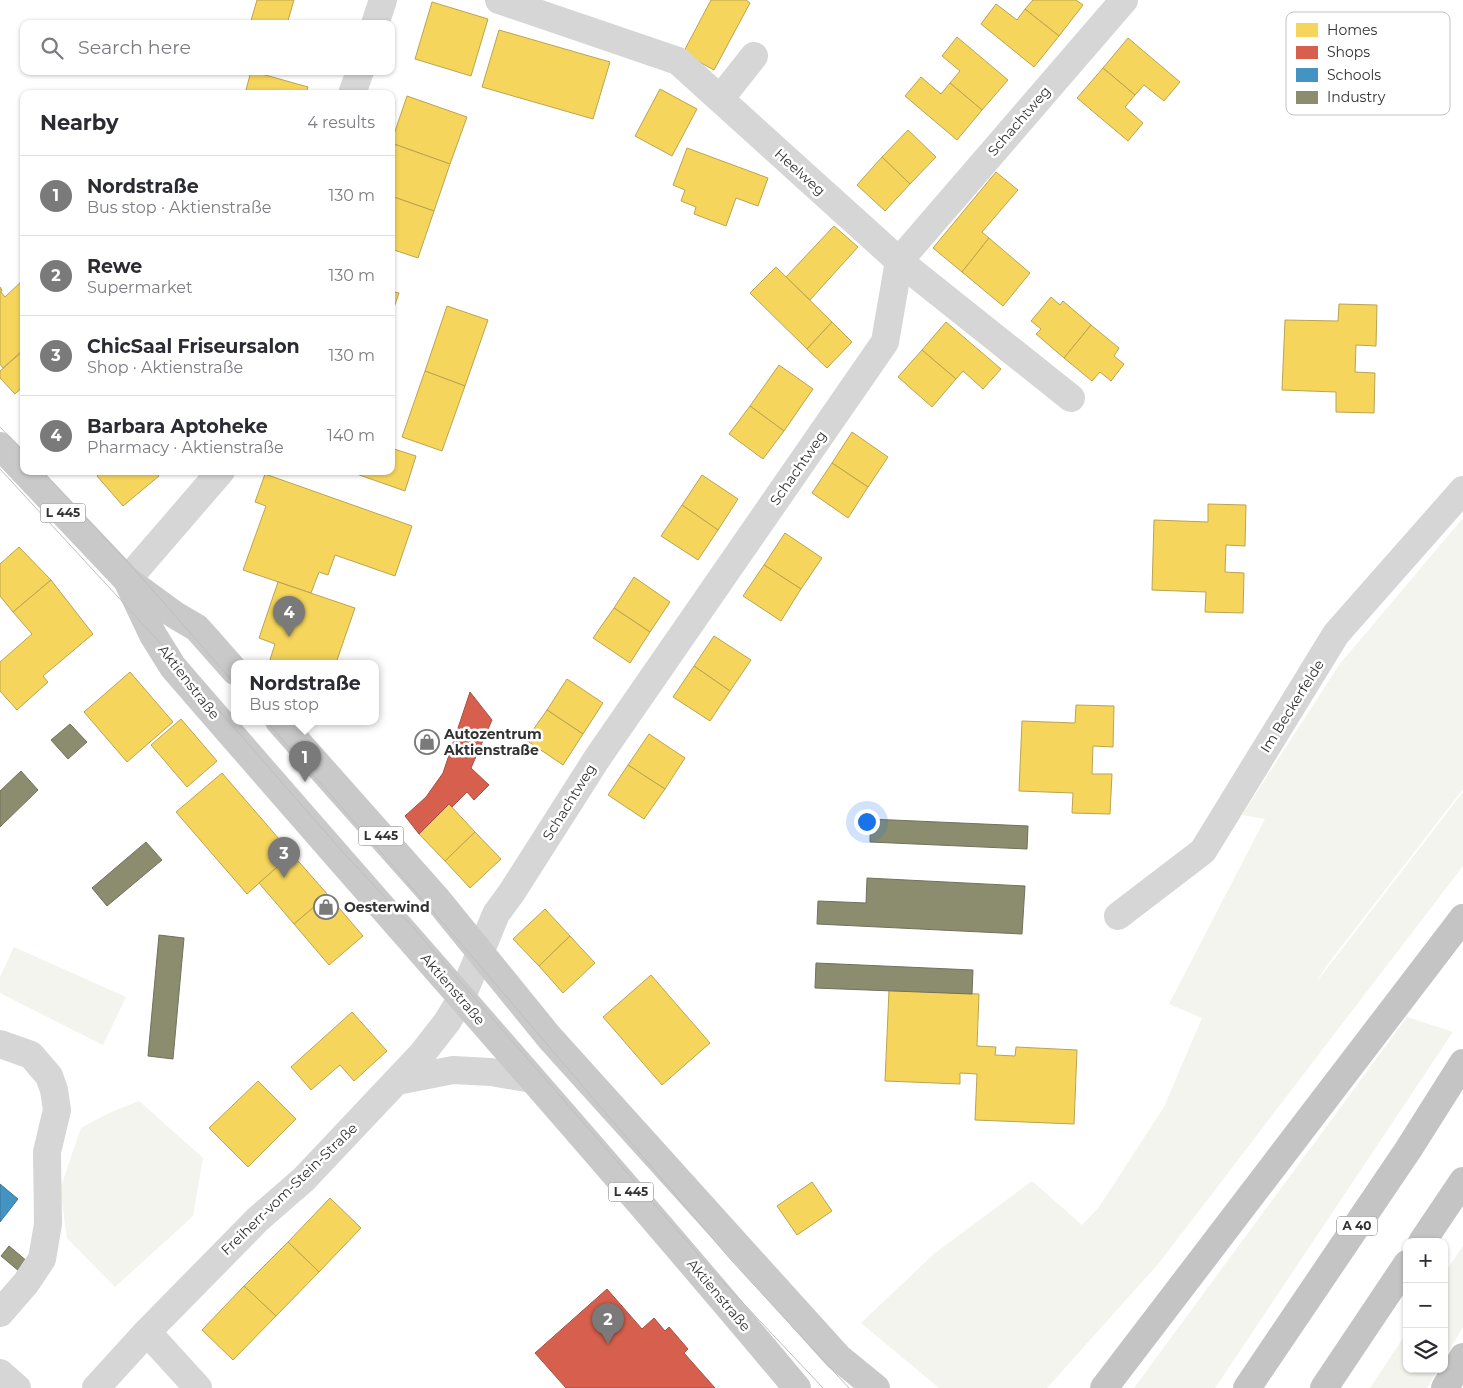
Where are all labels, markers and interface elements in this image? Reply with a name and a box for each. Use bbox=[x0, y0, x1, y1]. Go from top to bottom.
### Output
legend bbox=[1286, 12, 1450, 115]
search box bbox=[20, 20, 395, 75]
text: Homes bbox=[1327, 21, 1377, 39]
icon: search bbox=[38, 34, 66, 62]
text: Search here bbox=[78, 36, 191, 59]
text: Shops bbox=[1327, 43, 1370, 61]
text: Schools bbox=[1327, 66, 1381, 84]
street label: Schachtweg bbox=[984, 82, 1054, 160]
text: Industry bbox=[1327, 88, 1386, 106]
text: Nearby bbox=[40, 110, 119, 135]
text: 4 results bbox=[307, 113, 375, 132]
street label: Heelweg bbox=[771, 145, 829, 199]
text: Nordstraße bbox=[87, 175, 199, 198]
text: 1 bbox=[53, 186, 59, 205]
text: 130 m bbox=[328, 186, 375, 205]
text: Bus stop · Aktienstraße bbox=[87, 198, 271, 217]
text: Rewe bbox=[87, 255, 142, 278]
text: 2 bbox=[51, 266, 61, 285]
text: 130 m bbox=[328, 266, 375, 285]
text: Supermarket bbox=[87, 278, 193, 297]
text: ChicSaal Friseursalon bbox=[87, 335, 300, 358]
text: 3 bbox=[51, 346, 61, 365]
text: 130 m bbox=[328, 346, 375, 365]
text: Shop · Aktienstraße bbox=[87, 358, 243, 377]
text: Barbara Aptoheke bbox=[87, 415, 268, 438]
text: 4 bbox=[50, 426, 62, 445]
text: 140 m bbox=[327, 426, 375, 445]
street label: Schachtweg bbox=[766, 427, 830, 509]
text: Pharmacy · Aktienstraße bbox=[87, 438, 284, 457]
road number: L 445 bbox=[40, 503, 86, 522]
pin: 4 bbox=[273, 596, 305, 637]
street label: Aktienstraße bbox=[154, 641, 224, 723]
street label: Im Beckerfelde bbox=[1256, 656, 1328, 756]
popup bbox=[231, 660, 379, 725]
text: Nordstraße bbox=[249, 672, 361, 695]
text: Bus stop bbox=[249, 695, 319, 714]
place label: Autozentrum Aktienstraße bbox=[443, 725, 542, 759]
shop icon: Autozentrum Aktienstraße bbox=[414, 729, 440, 755]
pin: 1 bbox=[289, 741, 321, 782]
street label: Schachtweg bbox=[538, 760, 600, 844]
your location bbox=[854, 809, 880, 835]
road number: L 445 bbox=[358, 826, 404, 846]
pin: 3 bbox=[268, 837, 300, 878]
shop icon: Oesterwind bbox=[313, 894, 339, 920]
place label: Oesterwind bbox=[344, 898, 430, 916]
street label: Aktienstraße bbox=[417, 949, 489, 1029]
street label: Freiherr-vom-Stein-Straße bbox=[217, 1119, 361, 1259]
road number: L 445 bbox=[608, 1182, 654, 1202]
road number: A 40 bbox=[1337, 1216, 1377, 1236]
map controls bbox=[1403, 1238, 1448, 1373]
button: + bbox=[1403, 1238, 1448, 1283]
street label: Aktienstraße bbox=[683, 1255, 755, 1335]
button: − bbox=[1403, 1283, 1448, 1328]
pin: 2 bbox=[592, 1303, 624, 1344]
button: layers bbox=[1403, 1328, 1448, 1373]

